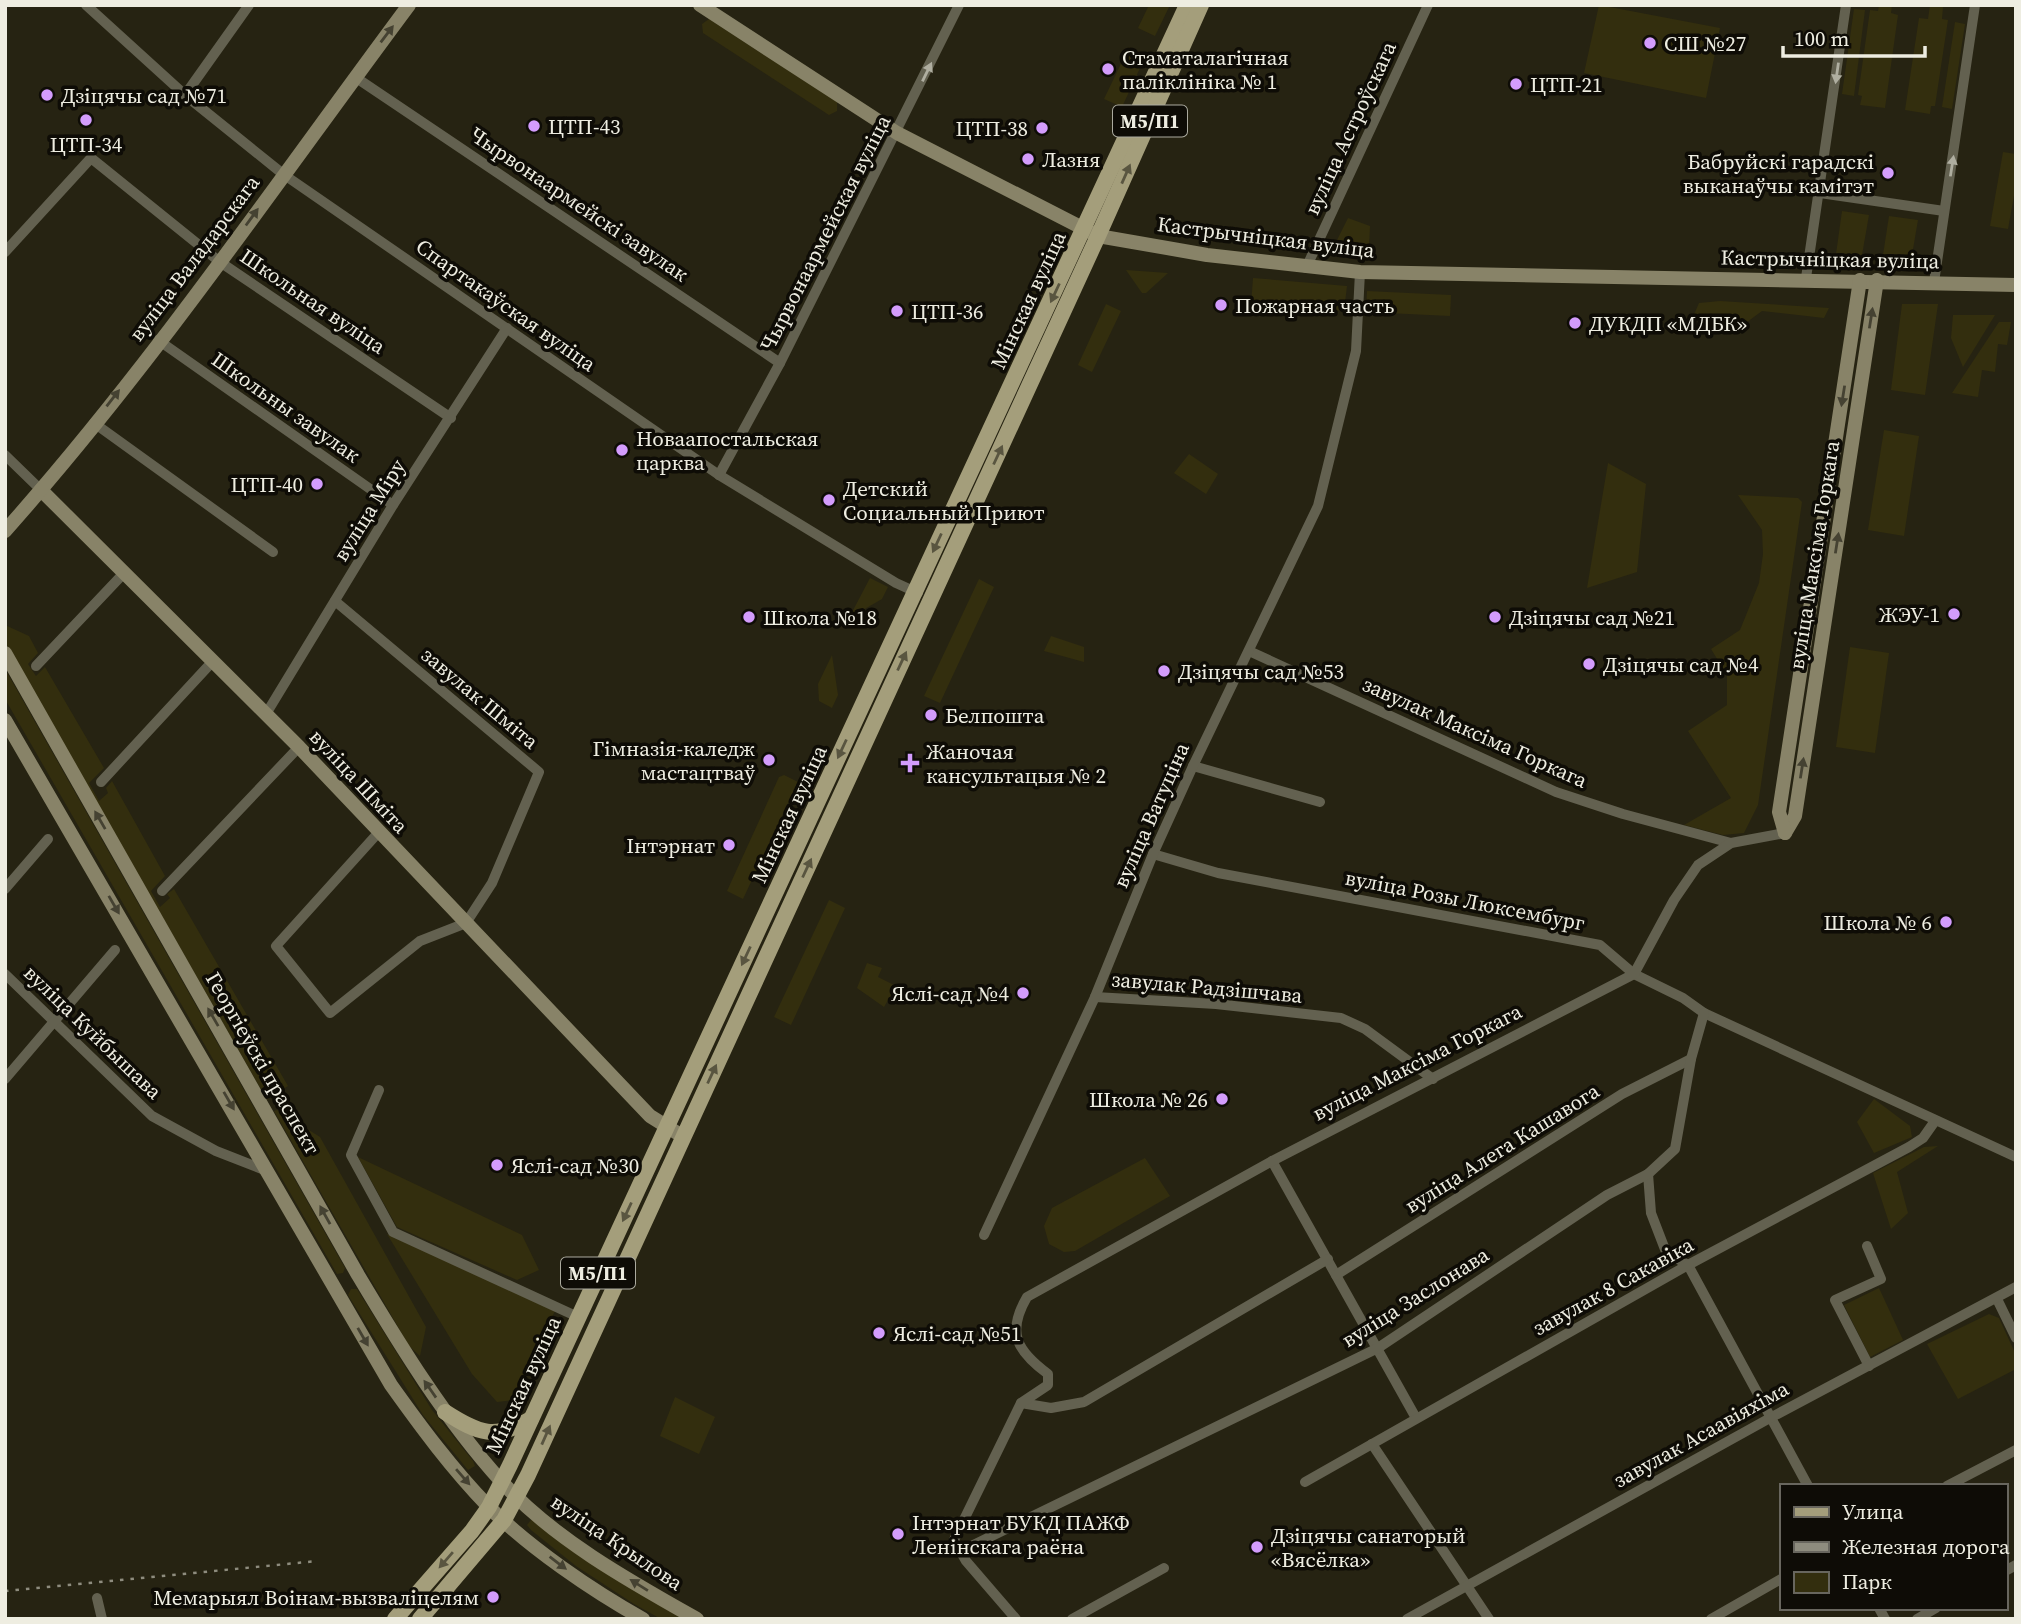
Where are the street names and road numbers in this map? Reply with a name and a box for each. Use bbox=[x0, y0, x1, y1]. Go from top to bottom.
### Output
street label: вуліца Астроўскага bbox=[1297, 36, 1403, 220]
road number: М5/П1 bbox=[1113, 105, 1187, 136]
street label: Чырвонаармейская вуліца bbox=[753, 110, 897, 356]
street label: Чырвонаармейскі завулак bbox=[464, 120, 694, 288]
street label: вуліца Валадарскага bbox=[122, 169, 266, 347]
street label: Кастрычніцкая вуліца bbox=[1156, 209, 1377, 265]
street label: Мінская вуліца bbox=[983, 226, 1073, 374]
street label: Спартакаўская вуліца bbox=[410, 232, 602, 378]
street label: Школьная вуліца bbox=[235, 242, 392, 361]
street label: Кастрычніцкая вуліца bbox=[1720, 243, 1940, 275]
street label: Школьны завулак bbox=[206, 345, 366, 469]
street label: вуліца Максіма Горкага bbox=[1782, 438, 1846, 672]
street label: вуліца Міру bbox=[326, 453, 412, 567]
street label: завулак Шміта bbox=[415, 640, 545, 756]
street label: завулак Максіма Горкага bbox=[1358, 669, 1592, 795]
street label: вуліца Шміта bbox=[303, 723, 415, 840]
street label: вуліца Ватуціна bbox=[1106, 737, 1196, 892]
street label: Мінская вуліца bbox=[744, 740, 834, 888]
street label: вуліца Розы Люксембург bbox=[1343, 863, 1587, 937]
street label: вуліца Куйбышава bbox=[18, 959, 169, 1106]
street label: завулак Радзішчава bbox=[1110, 964, 1304, 1010]
street label: Георгіеўскі праспект bbox=[199, 966, 327, 1160]
street label: вуліца Максіма Горкага bbox=[1307, 996, 1527, 1127]
street label: вуліца Алега Кашавога bbox=[1399, 1076, 1605, 1220]
street label: завулак 8 Сакавіка bbox=[1527, 1230, 1699, 1342]
street label: вуліца Заслонава bbox=[1336, 1240, 1494, 1354]
road number: М5/П1 bbox=[561, 1258, 635, 1288]
street label: Мінская вуліца bbox=[478, 1311, 568, 1459]
street label: завулак Асаавіяхіма bbox=[1608, 1374, 1794, 1494]
street label: вуліца Крылова bbox=[545, 1487, 689, 1597]

